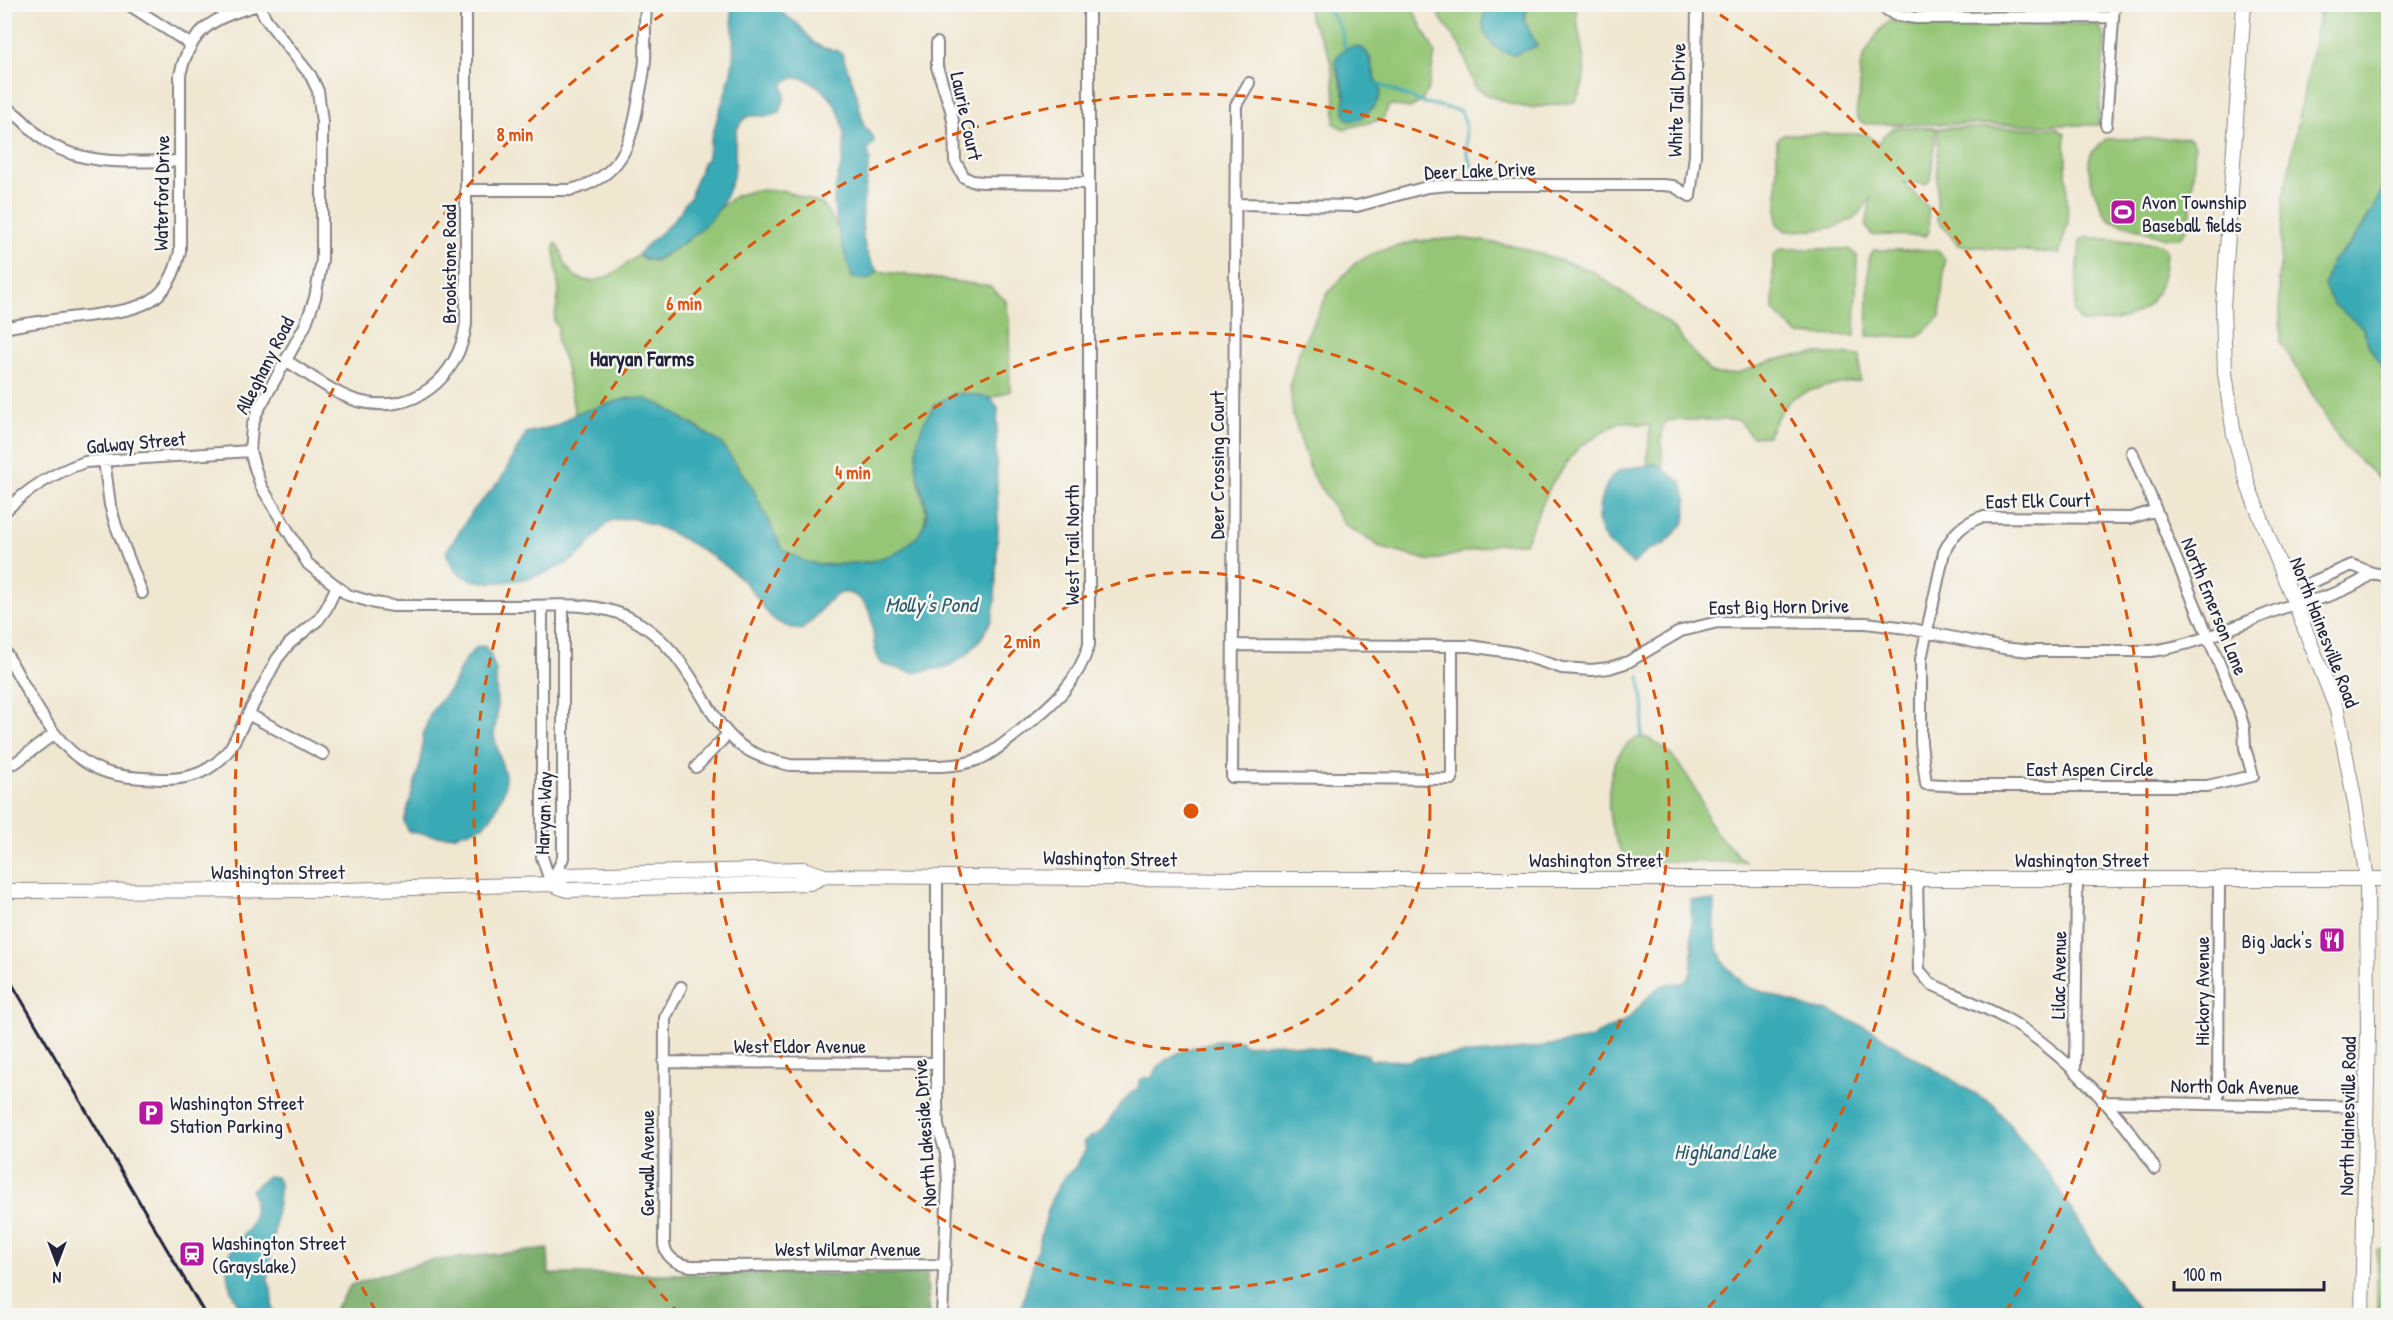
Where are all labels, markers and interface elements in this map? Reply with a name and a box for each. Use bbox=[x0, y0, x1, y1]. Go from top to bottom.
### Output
street label: White Tail Drive bbox=[1661, 43, 1691, 157]
street label: Laurie Court bbox=[944, 69, 990, 164]
text: 8 min bbox=[497, 122, 533, 147]
street label: Waterford Drive bbox=[146, 135, 176, 251]
street label: Deer Lake Drive bbox=[1424, 155, 1536, 185]
place label: Avon Township Baseball fields bbox=[2142, 188, 2247, 238]
sports icon: Avon Township Baseball fields bbox=[2108, 197, 2138, 227]
street label: Brookstone Road bbox=[435, 204, 462, 324]
text: 6 min bbox=[666, 291, 702, 316]
street label: Alleghany Road bbox=[228, 311, 300, 419]
district label: Haryan Farms bbox=[590, 344, 694, 374]
street label: Deer Crossing Court bbox=[1203, 390, 1230, 539]
street label: Galway Street bbox=[85, 424, 188, 460]
text: 4 min bbox=[835, 460, 871, 485]
street label: West Trail North bbox=[1058, 485, 1085, 605]
street label: East Elk Court bbox=[1986, 486, 2092, 514]
street label: North Emerson Lane bbox=[2175, 533, 2255, 679]
street label: North Hainesville Road bbox=[2284, 553, 2366, 711]
water label: Molly's Pond bbox=[885, 590, 981, 619]
street label: East Big Horn Drive bbox=[1709, 591, 1849, 621]
text: 2 min bbox=[1004, 629, 1040, 654]
street label: East Aspen Circle bbox=[2026, 755, 2154, 782]
street label: Haryan Way bbox=[528, 771, 558, 855]
centre of rings bbox=[1181, 801, 1201, 821]
street label: Washington Street bbox=[1043, 843, 1178, 873]
street label: Washington Street bbox=[1529, 846, 1664, 873]
street label: Washington Street bbox=[2015, 846, 2150, 873]
street label: Washington Street bbox=[211, 858, 346, 885]
restaurant icon: Big Jack's bbox=[2317, 925, 2347, 955]
place label: Big Jack's bbox=[2242, 927, 2312, 954]
street label: Lilac Avenue bbox=[2044, 931, 2072, 1019]
street label: Hickory Avenue bbox=[2188, 936, 2215, 1046]
street label: West Eldor Avenue bbox=[734, 1032, 866, 1059]
street label: North Hainesville Road bbox=[2332, 1036, 2362, 1196]
street label: North Lakeside Drive bbox=[905, 1058, 943, 1208]
street label: North Oak Avenue bbox=[2170, 1071, 2300, 1101]
place label: Washington Street Station Parking bbox=[170, 1089, 305, 1139]
parking icon: Washington Street Station Parking bbox=[136, 1098, 166, 1128]
street label: Gerwall Avenue bbox=[633, 1110, 660, 1216]
water label: Highland Lake bbox=[1674, 1137, 1778, 1166]
place label: Washington Street (Grayslake) bbox=[212, 1229, 347, 1279]
north arrow bbox=[27, 1233, 87, 1293]
street label: West Wilmar Avenue bbox=[775, 1235, 921, 1262]
station icon: Washington Street (Grayslake) bbox=[177, 1239, 207, 1269]
scale bar bbox=[2174, 1254, 2324, 1292]
text: 100 m bbox=[2183, 1262, 2222, 1287]
text: N bbox=[52, 1267, 61, 1289]

